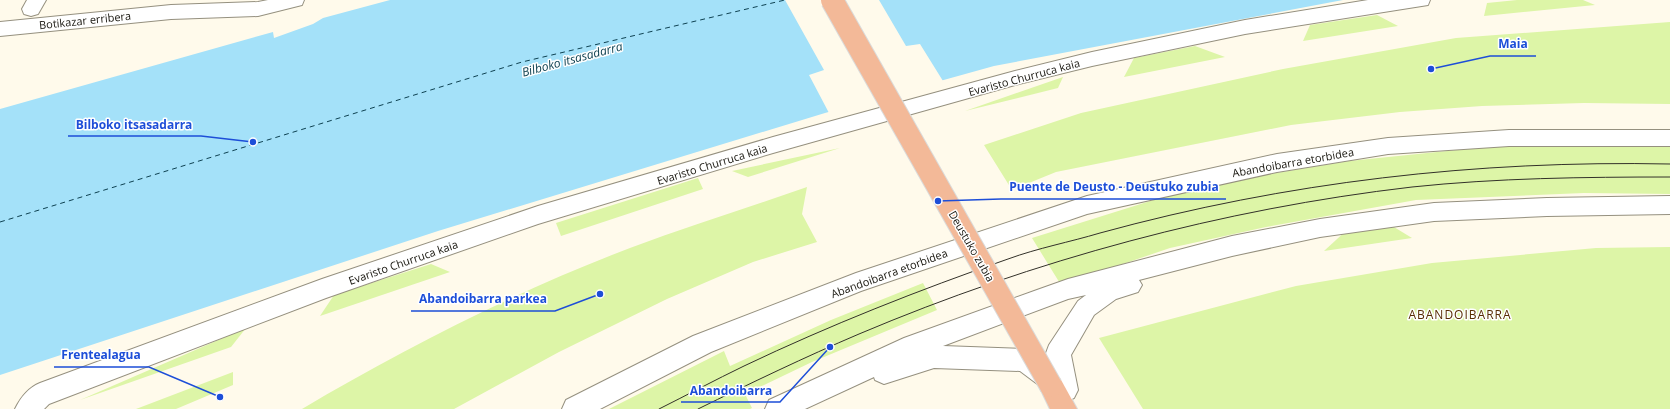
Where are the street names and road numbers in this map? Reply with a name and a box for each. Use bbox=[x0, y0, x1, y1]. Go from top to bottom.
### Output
street label: Botikazar erribera bbox=[38, 8, 132, 32]
street label: Evaristo Churruca kaia bbox=[967, 55, 1081, 99]
street label: Evaristo Churruca kaia bbox=[655, 140, 769, 188]
street label: Abandoibarra etorbidea bbox=[1231, 144, 1355, 180]
street label: Deustuko zubia bbox=[946, 208, 998, 284]
street label: Evaristo Churruca kaia bbox=[346, 236, 460, 288]
street label: Abandoibarra etorbidea bbox=[829, 245, 949, 301]

